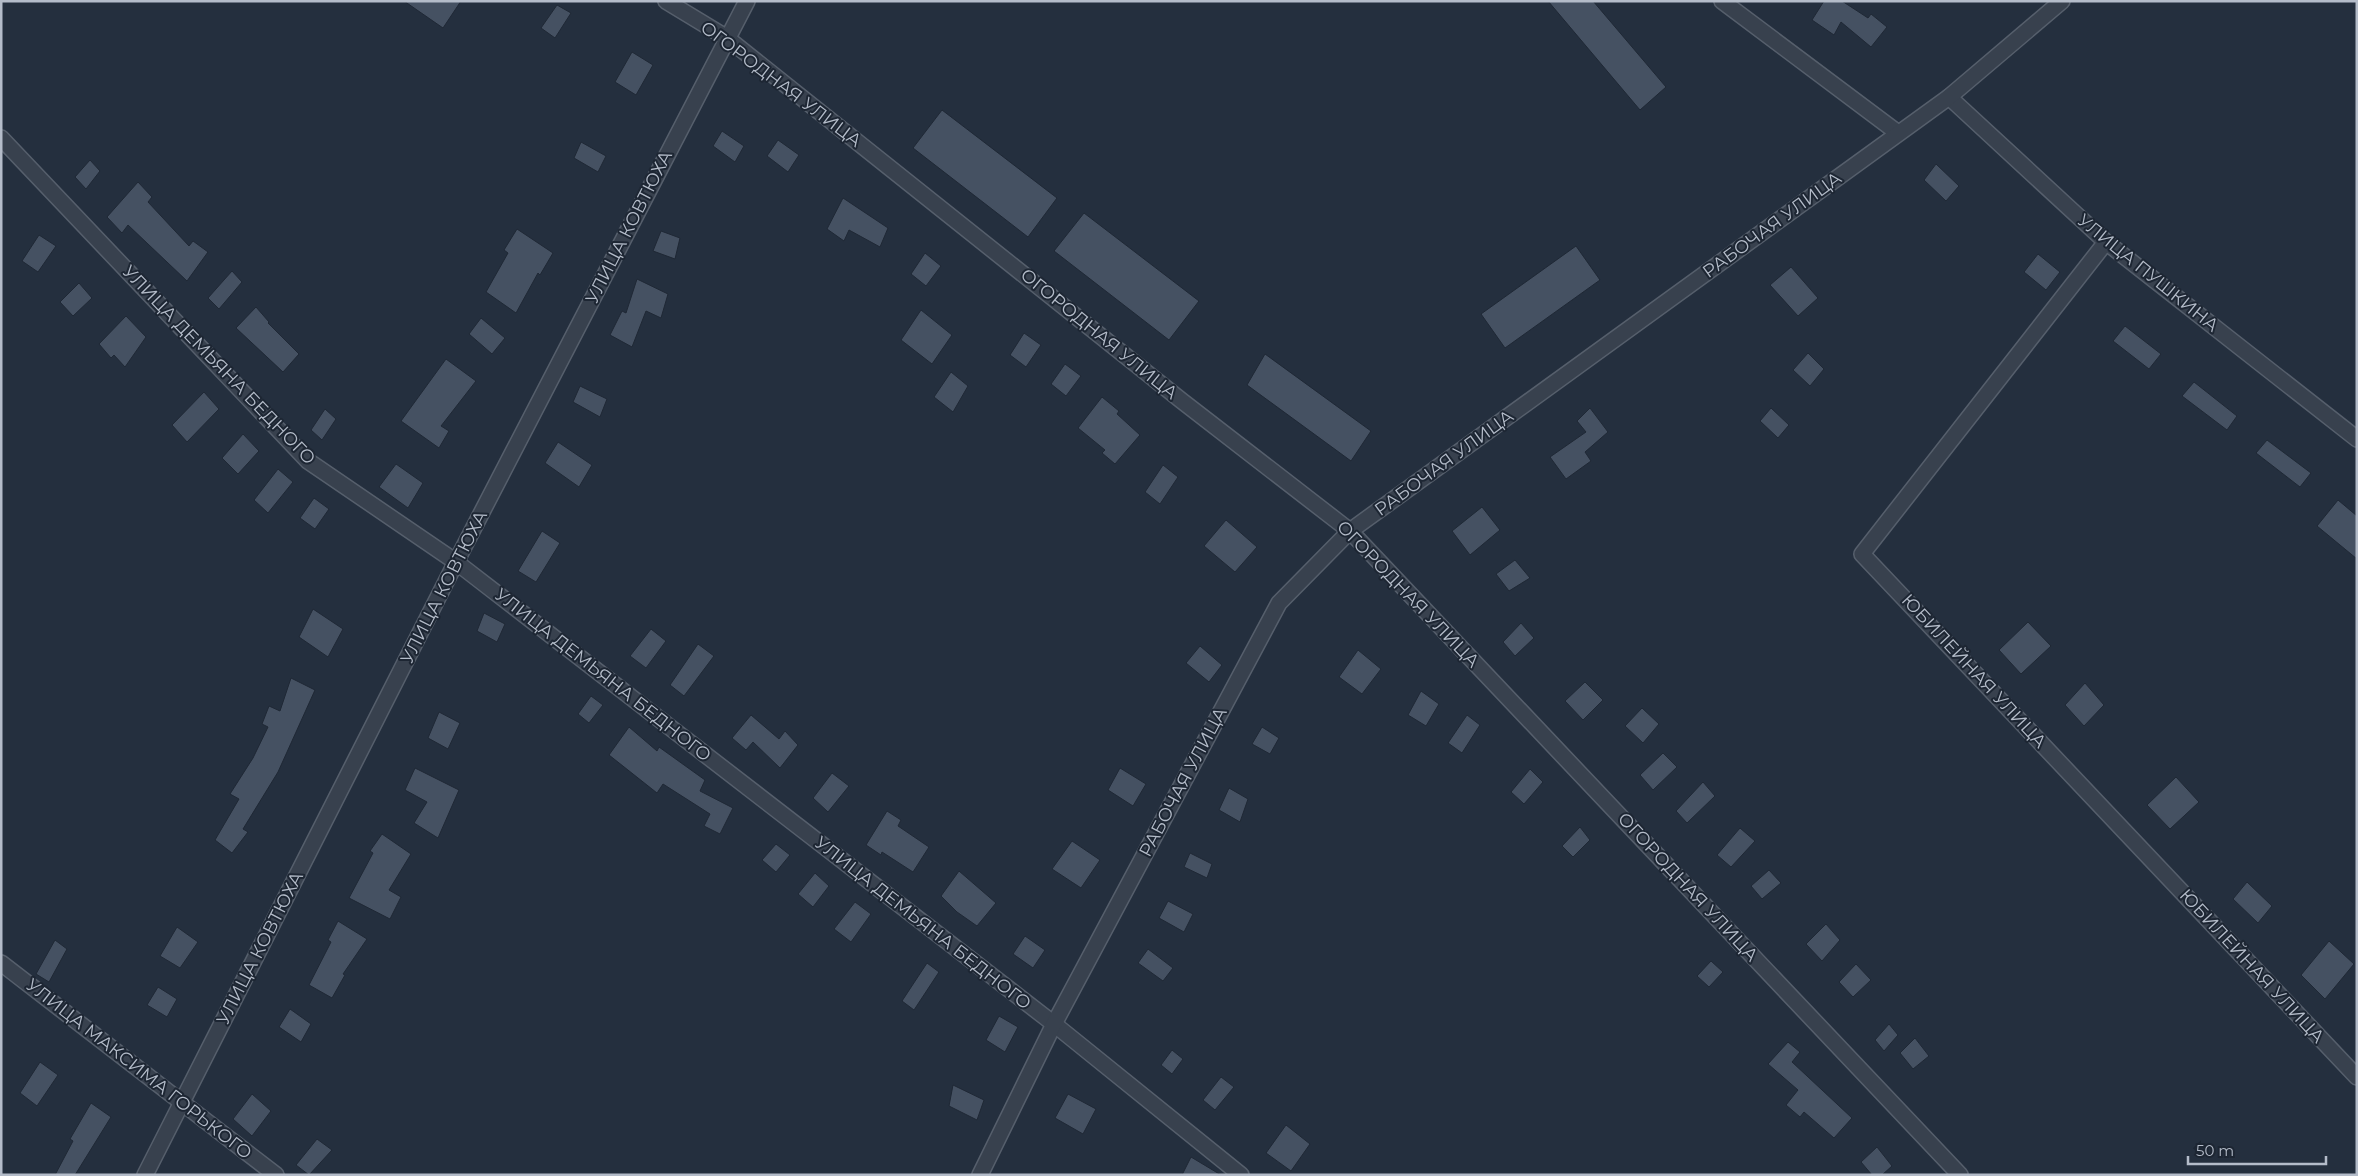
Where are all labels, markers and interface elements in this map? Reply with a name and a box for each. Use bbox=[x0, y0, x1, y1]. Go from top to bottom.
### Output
street label: ОГОРОДНАЯ УЛИЦА bbox=[696, 16, 866, 152]
street label: УЛИЦА КОВТЮХА bbox=[581, 146, 677, 307]
street label: РАБОЧАЯ УЛИЦА bbox=[1698, 167, 1846, 283]
street label: УЛИЦА ПУШКИНА bbox=[2073, 209, 2223, 337]
street label: УЛИЦА ДЕМЬЯНА БЕДНОГО bbox=[118, 261, 320, 469]
street label: ОГОРОДНАЯ УЛИЦА bbox=[1016, 264, 1182, 405]
street label: РАБОЧАЯ УЛИЦА bbox=[1370, 405, 1518, 521]
street label: УЛИЦА КОВТЮХА bbox=[396, 506, 492, 667]
street label: ОГОРОДНАЯ УЛИЦА bbox=[1332, 516, 1484, 672]
street label: УЛИЦА ДЕМЬЯНА БЕДНОГО bbox=[490, 584, 716, 766]
street label: ЮБИЛЕЙНАЯ УЛИЦА bbox=[1897, 589, 2052, 753]
street label: РАБОЧАЯ УЛИЦА bbox=[1134, 703, 1232, 861]
street label: ОГОРОДНАЯ УЛИЦА bbox=[1613, 808, 1763, 967]
street label: УЛИЦА ДЕМЬЯНА БЕДНОГО bbox=[810, 832, 1036, 1014]
street label: УЛИЦА КОВТЮХА bbox=[212, 867, 308, 1028]
street label: ЮБИЛЕЙНАЯ УЛИЦА bbox=[2175, 884, 2330, 1048]
street label: УЛИЦА МАКСИМА ГОРЬКОГО bbox=[22, 974, 256, 1164]
scale bar bbox=[2188, 1134, 2326, 1166]
text: 50 m bbox=[2196, 1141, 2234, 1160]

